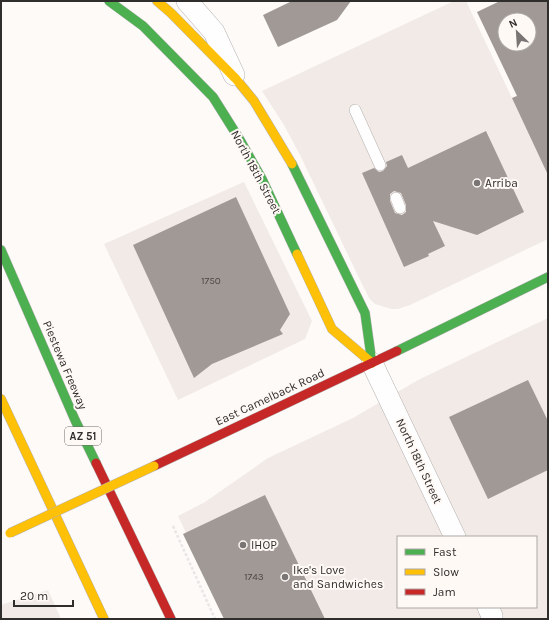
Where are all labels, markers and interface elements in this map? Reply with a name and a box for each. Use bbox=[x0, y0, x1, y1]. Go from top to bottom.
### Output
north arrow bbox=[497, 12, 537, 52]
text: N bbox=[507, 16, 519, 31]
street label: North 18th Street bbox=[228, 128, 284, 217]
place label: Arriba bbox=[485, 176, 518, 190]
marker: Arriba bbox=[472, 178, 482, 188]
house number: 1750 bbox=[201, 275, 221, 287]
street label: Piestewa Freeway bbox=[40, 318, 90, 412]
street label: East Camelback Road bbox=[213, 366, 327, 428]
street label: North 18th Street bbox=[393, 416, 445, 506]
road number: AZ 51 bbox=[65, 427, 101, 445]
legend bbox=[397, 536, 537, 608]
place label: IHOP bbox=[251, 538, 277, 552]
marker: IHOP bbox=[238, 540, 248, 550]
text: Fast bbox=[433, 545, 457, 559]
place label: Ike's Love and Sandwiches bbox=[293, 563, 383, 591]
text: Slow bbox=[433, 565, 459, 579]
house number: 1743 bbox=[244, 571, 264, 583]
marker: Ike's Love and Sandwiches bbox=[280, 572, 290, 582]
scale bar bbox=[14, 582, 73, 608]
text: Jam bbox=[433, 585, 456, 599]
text: 20 m bbox=[20, 589, 48, 603]

